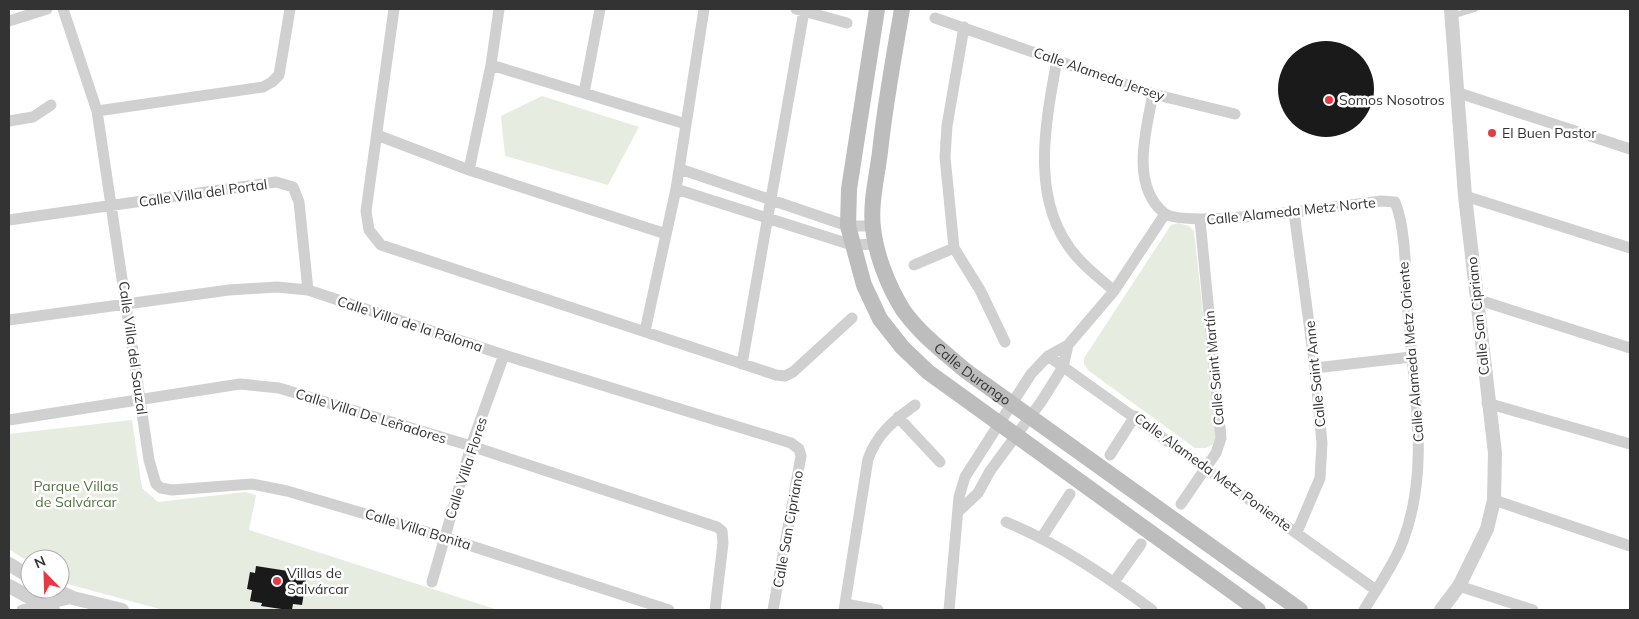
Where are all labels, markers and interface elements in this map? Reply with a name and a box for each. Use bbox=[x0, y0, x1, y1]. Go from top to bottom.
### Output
street label: Calle Alameda Jersey bbox=[1031, 43, 1167, 105]
place label: Somos Nosotros bbox=[1339, 91, 1445, 109]
marker: Somos Nosotros bbox=[1323, 94, 1335, 106]
place label: El Buen Pastor bbox=[1502, 124, 1597, 142]
marker: El Buen Pastor bbox=[1486, 127, 1498, 139]
street label: Calle Villa del Portal bbox=[138, 175, 268, 211]
street label: Calle Alameda Metz Norte bbox=[1206, 193, 1376, 229]
street label: Calle San Cipriano bbox=[1463, 256, 1493, 376]
street label: Calle Alameda Metz Oriente bbox=[1394, 261, 1428, 443]
street label: Calle Villa del Sauzal bbox=[115, 280, 151, 416]
street label: Calle Villa de la Paloma bbox=[335, 292, 485, 356]
street label: Calle Saint Martín bbox=[1200, 310, 1228, 426]
street label: Calle Saint Anne bbox=[1300, 320, 1330, 428]
street label: Calle Durango bbox=[930, 339, 1014, 409]
street label: Calle Villa De Leñadores bbox=[293, 384, 449, 448]
street label: Calle Alameda Metz Poniente bbox=[1131, 409, 1295, 535]
street label: Calle Villa Flores bbox=[441, 415, 491, 521]
street label: Calle San Cipriano bbox=[769, 469, 807, 589]
park label: Parque Villas de Salvárcar bbox=[33, 477, 119, 511]
street label: Calle Villa Bonita bbox=[363, 504, 473, 554]
north arrow bbox=[20, 549, 70, 599]
text: N bbox=[32, 552, 48, 572]
place label: Villas de Salvárcar bbox=[287, 564, 350, 598]
marker: Villas de Salvárcar bbox=[271, 575, 283, 587]

